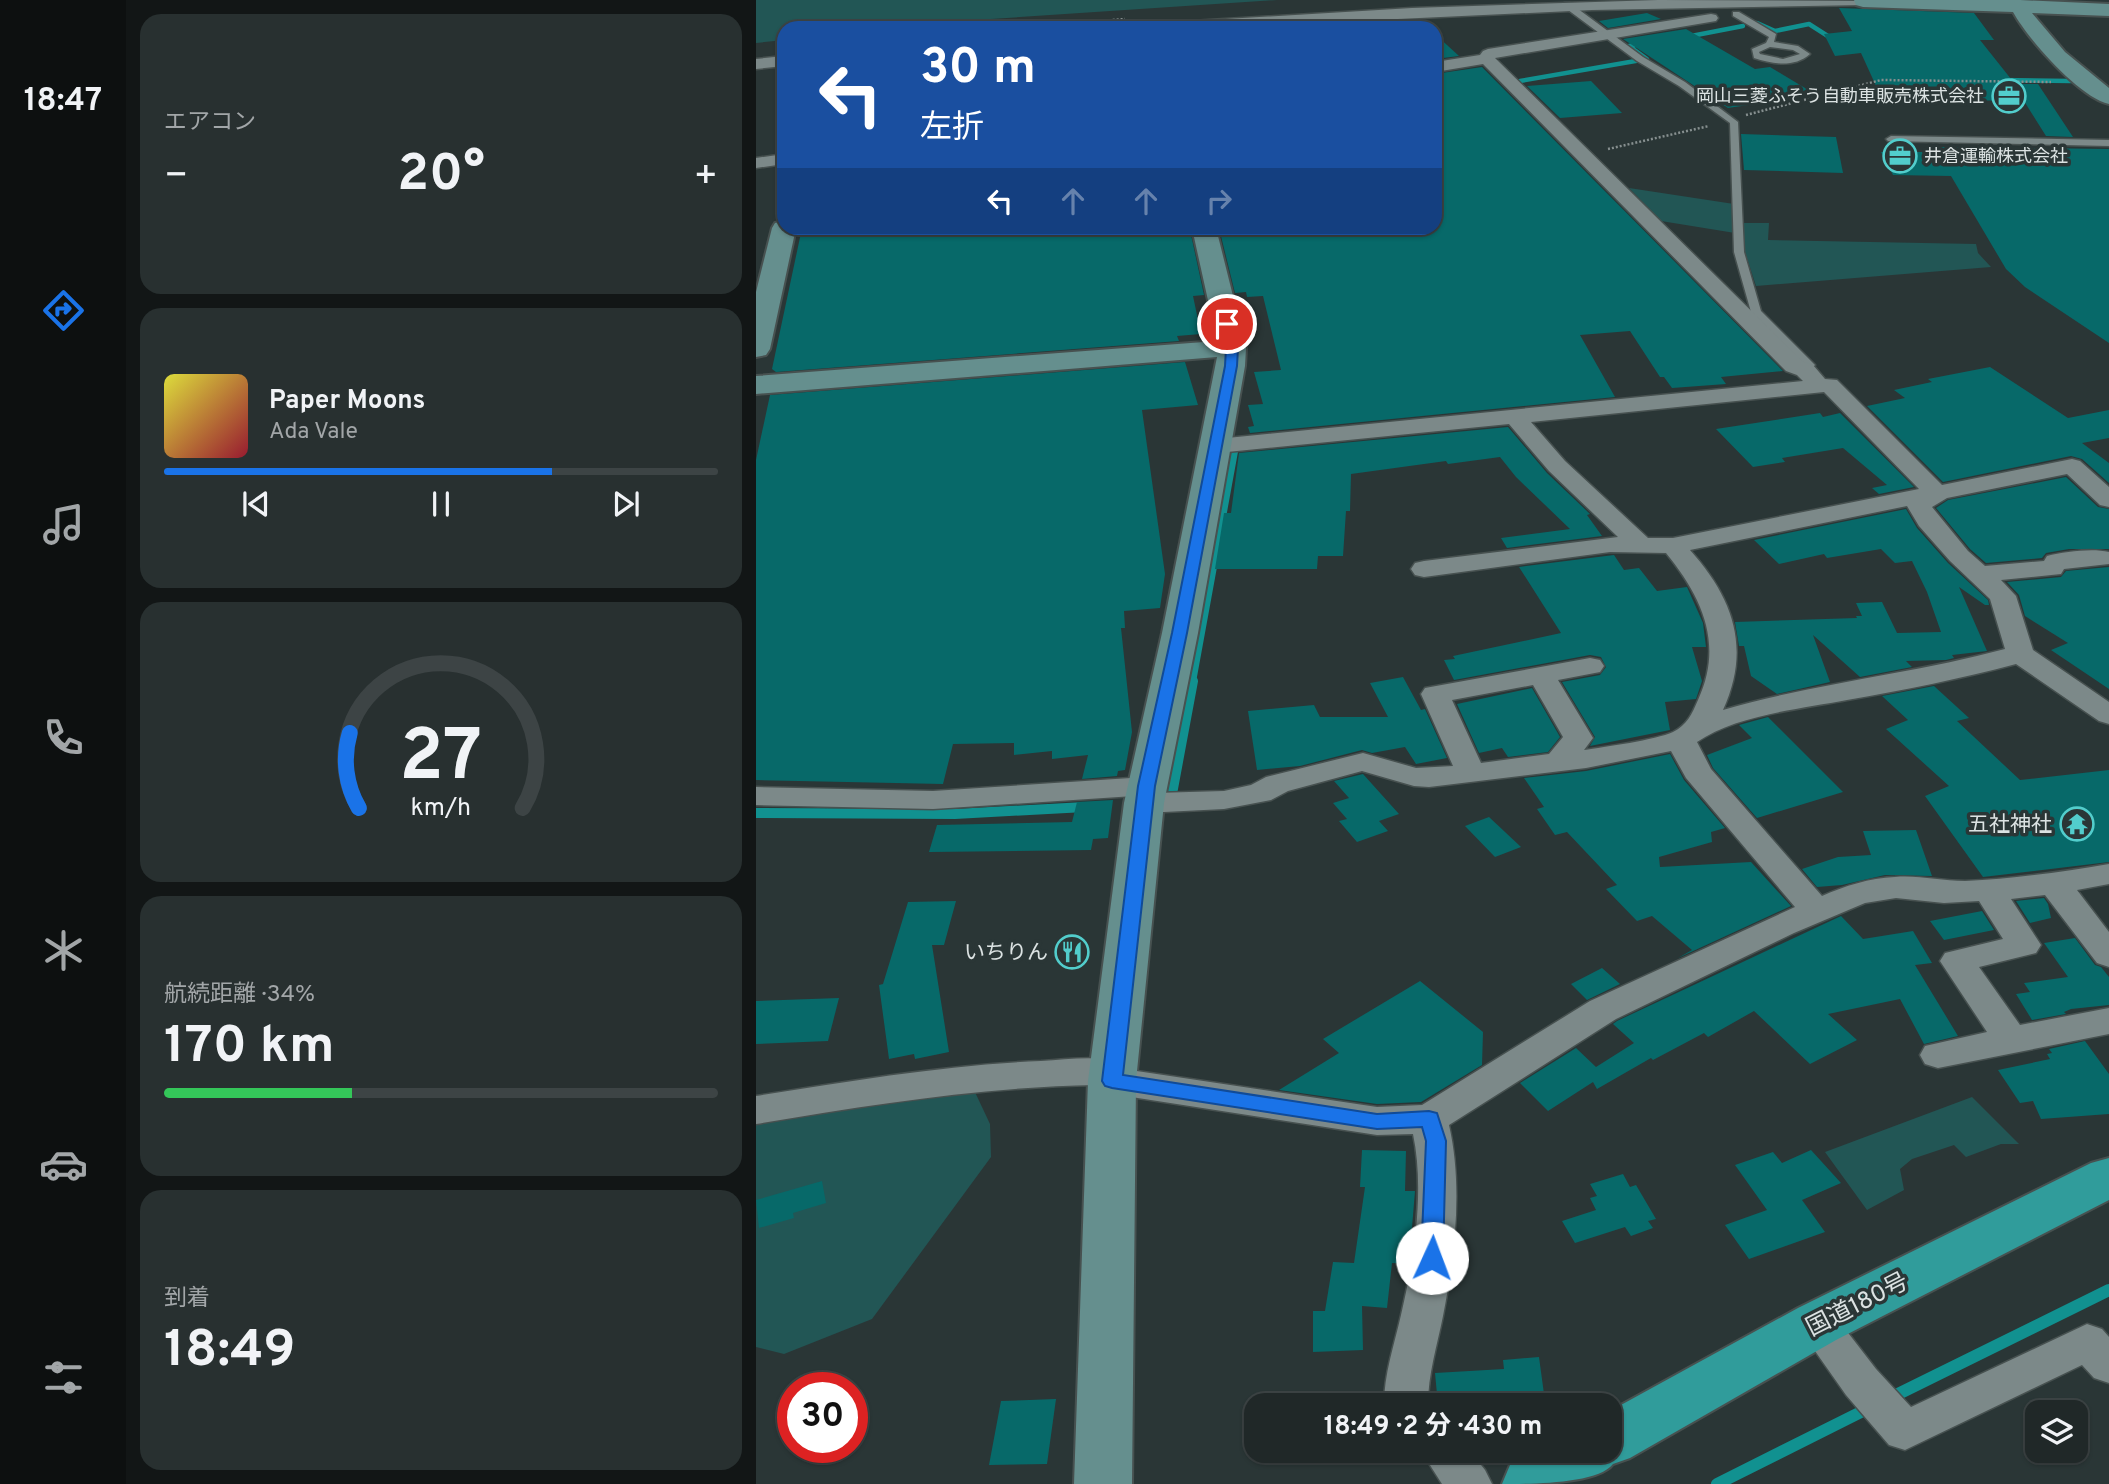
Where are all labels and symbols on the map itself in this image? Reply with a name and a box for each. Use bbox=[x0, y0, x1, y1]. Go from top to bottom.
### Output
office icon: 岡山三菱ふそう自動車販売株式会社 bbox=[1990, 77, 2028, 115]
place label: 岡山三菱ふそう自動車販売株式会社 bbox=[1696, 86, 1984, 109]
office icon: 井倉運輸株式会社 bbox=[1881, 137, 1919, 175]
place label: 井倉運輸株式会社 bbox=[1924, 146, 2068, 169]
pin bbox=[1197, 294, 1257, 354]
temple icon: 五社神社 bbox=[2058, 805, 2096, 843]
place label: 五社神社 bbox=[1968, 812, 2052, 839]
restaurant icon: いちりん bbox=[1053, 933, 1091, 971]
place label: いちりん bbox=[964, 940, 1048, 967]
position arrow bbox=[1395, 1221, 1469, 1295]
street label: 国道180号 bbox=[1802, 1267, 1914, 1344]
speed limit sign: 30 bbox=[777, 1372, 868, 1463]

